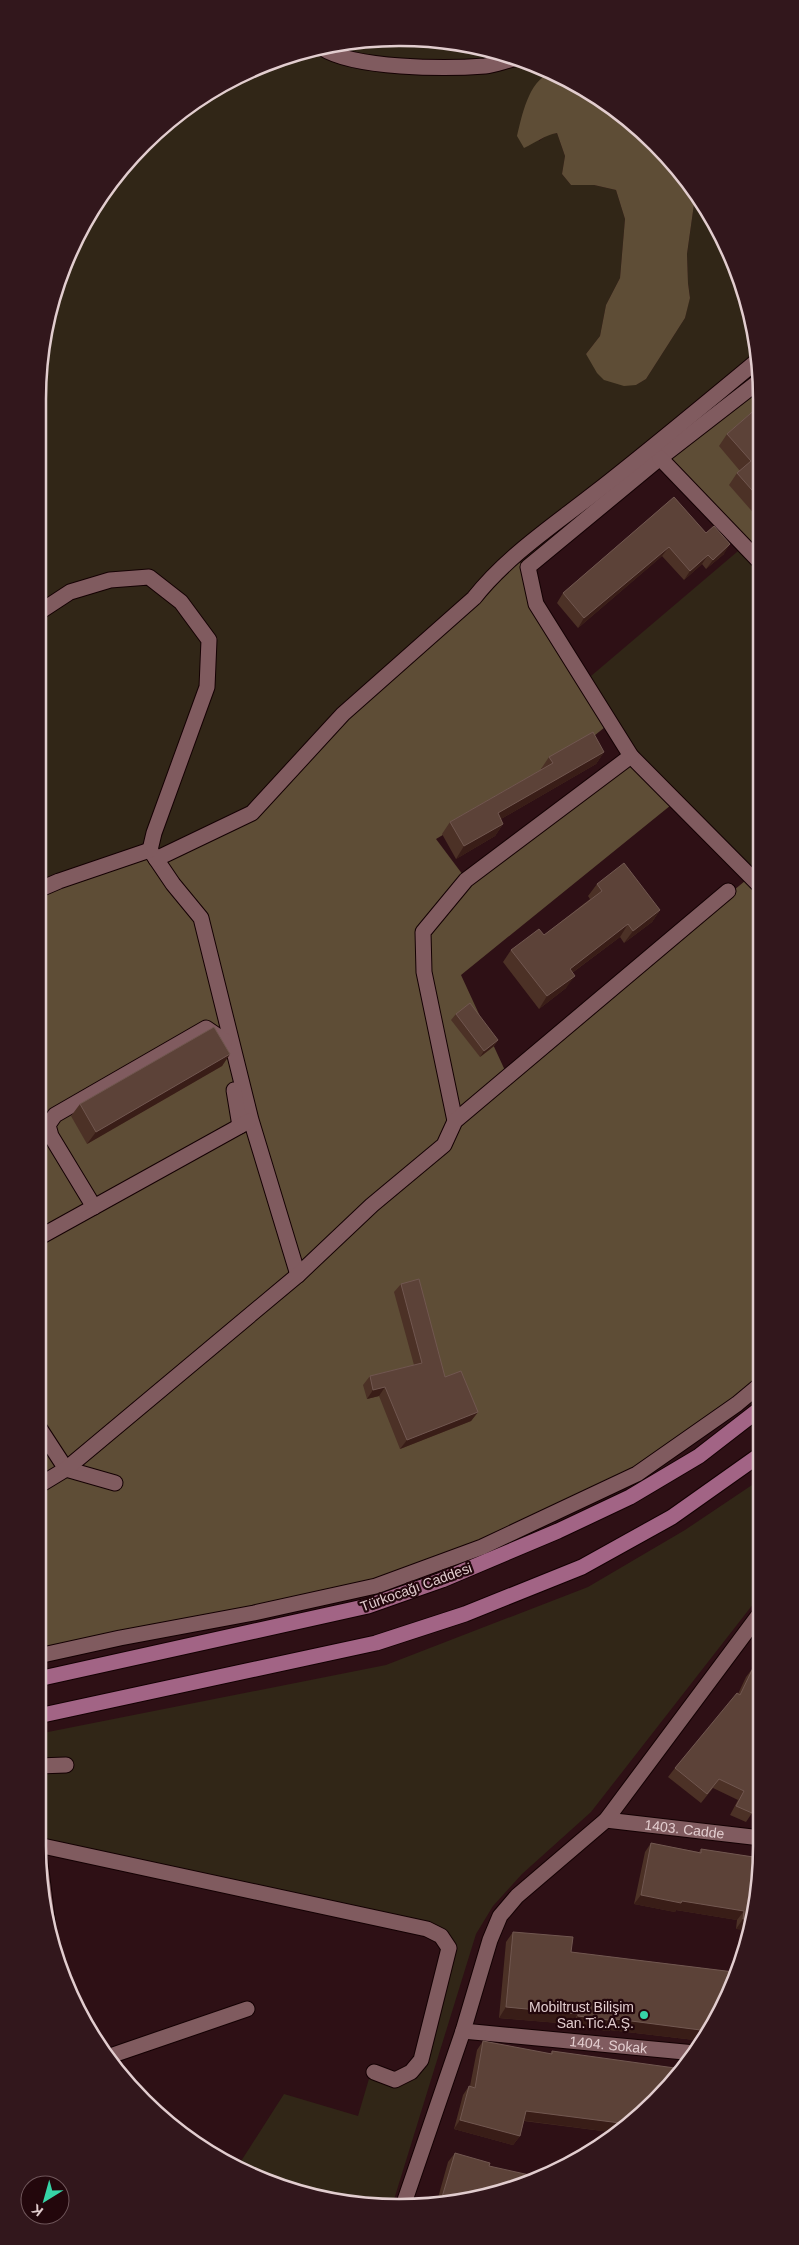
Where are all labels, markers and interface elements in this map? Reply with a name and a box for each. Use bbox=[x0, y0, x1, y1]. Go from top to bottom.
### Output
street label: Türkocağı Caddesi bbox=[358, 1559, 474, 1615]
street label: 1403. Cadde bbox=[644, 1817, 725, 1842]
place label: Mobiltrust Bilişim San.Tic.A.Ş. bbox=[529, 1999, 634, 2031]
marker: Mobiltrust Bilişim San.Tic.A.Ş. bbox=[638, 2009, 650, 2021]
street label: 1404. Sokak bbox=[569, 2033, 649, 2057]
north arrow bbox=[20, 2175, 70, 2225]
text: K bbox=[28, 2201, 46, 2220]

